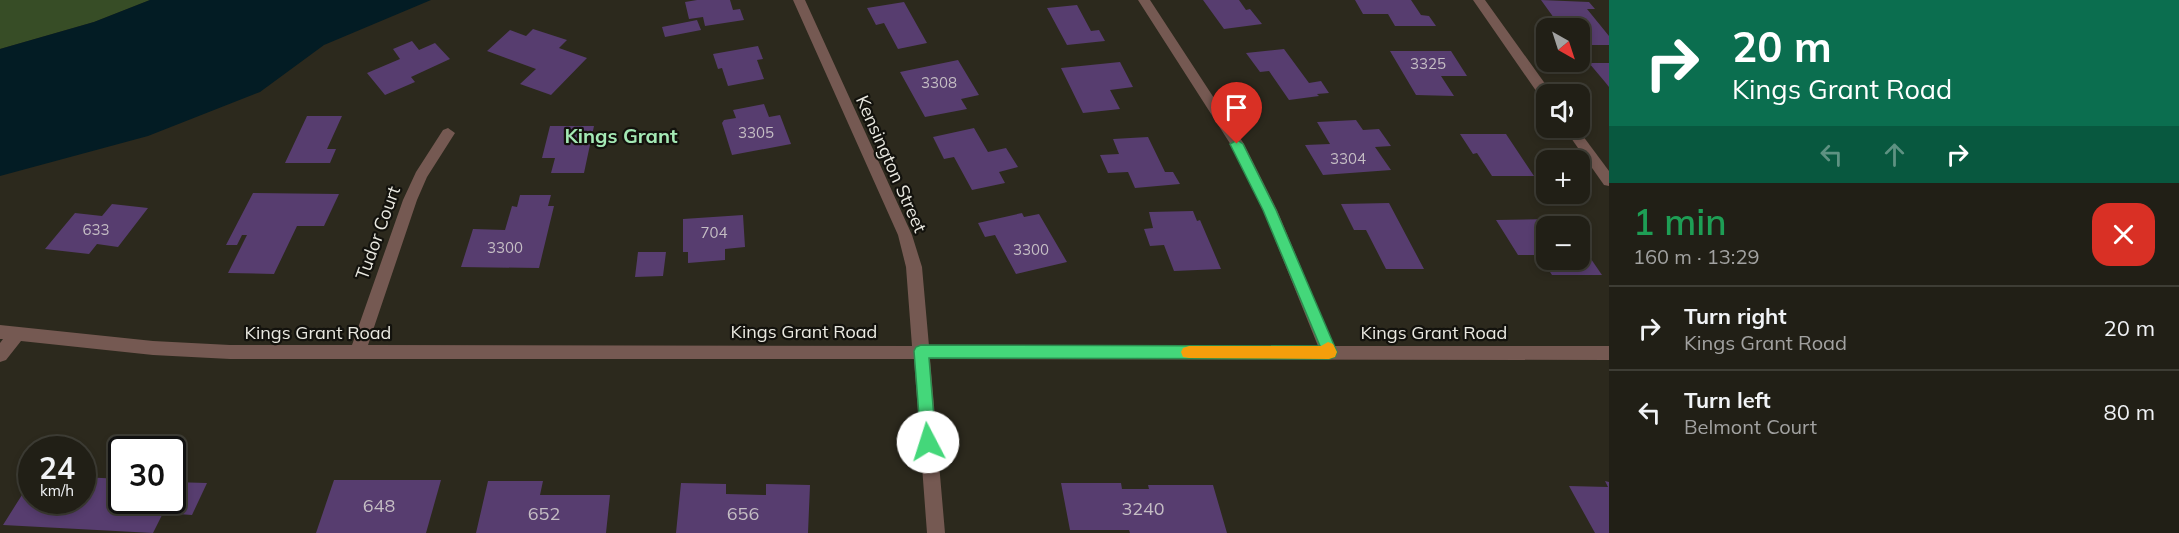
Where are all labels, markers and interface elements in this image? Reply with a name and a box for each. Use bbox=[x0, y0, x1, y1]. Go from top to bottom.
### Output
north arrow bbox=[1536, 18, 1590, 72]
map controls bbox=[1536, 18, 1590, 270]
text: 20 m bbox=[1732, 20, 1832, 73]
icon: right bbox=[1633, 24, 1711, 102]
house number: 3325 bbox=[1410, 54, 1446, 73]
text: Kings Grant Road bbox=[1732, 72, 1952, 106]
house number: 3308 bbox=[921, 73, 957, 92]
pin bbox=[1211, 82, 1262, 144]
button: sound bbox=[1536, 84, 1590, 138]
icon: arrive bbox=[1220, 91, 1253, 124]
street label: Kensington Street bbox=[851, 92, 932, 236]
district label: Kings Grant bbox=[564, 123, 678, 148]
house number: 3305 bbox=[738, 123, 774, 142]
icon: left bbox=[1815, 138, 1848, 171]
icon: ahead bbox=[1878, 138, 1911, 171]
icon: right bbox=[1941, 138, 1974, 171]
house number: 3304 bbox=[1330, 149, 1366, 168]
button: + bbox=[1536, 150, 1590, 204]
street label: Tudor Court bbox=[350, 183, 405, 283]
text: 1 min bbox=[1633, 199, 1727, 244]
button: close bbox=[2092, 203, 2155, 266]
button: − bbox=[1536, 216, 1590, 270]
house number: 633 bbox=[82, 220, 110, 239]
house number: 704 bbox=[700, 223, 728, 242]
house number: 3300 bbox=[487, 238, 523, 257]
house number: 3300 bbox=[1013, 240, 1049, 259]
text: 160 m · 13:29 bbox=[1633, 244, 1759, 269]
text: Turn right bbox=[1684, 302, 1787, 330]
icon: right bbox=[1633, 312, 1666, 345]
text: 20 m bbox=[2104, 314, 2155, 342]
street label: Kings Grant Road bbox=[731, 320, 877, 343]
street label: Kings Grant Road bbox=[245, 321, 391, 344]
street label: Kings Grant Road bbox=[1361, 321, 1507, 344]
text: Kings Grant Road bbox=[1684, 330, 1847, 355]
text: Turn left bbox=[1684, 386, 1771, 414]
icon: left bbox=[1633, 396, 1666, 429]
text: 80 m bbox=[2104, 398, 2155, 426]
position arrow bbox=[896, 410, 960, 474]
text: Belmont Court bbox=[1684, 414, 1817, 439]
speed limit sign: 30 bbox=[108, 436, 186, 514]
text: 24 bbox=[39, 449, 75, 487]
text: km/h bbox=[40, 481, 74, 500]
house number: 648 bbox=[363, 494, 395, 517]
house number: 3240 bbox=[1121, 497, 1165, 520]
house number: 652 bbox=[528, 502, 560, 525]
house number: 656 bbox=[727, 502, 759, 525]

